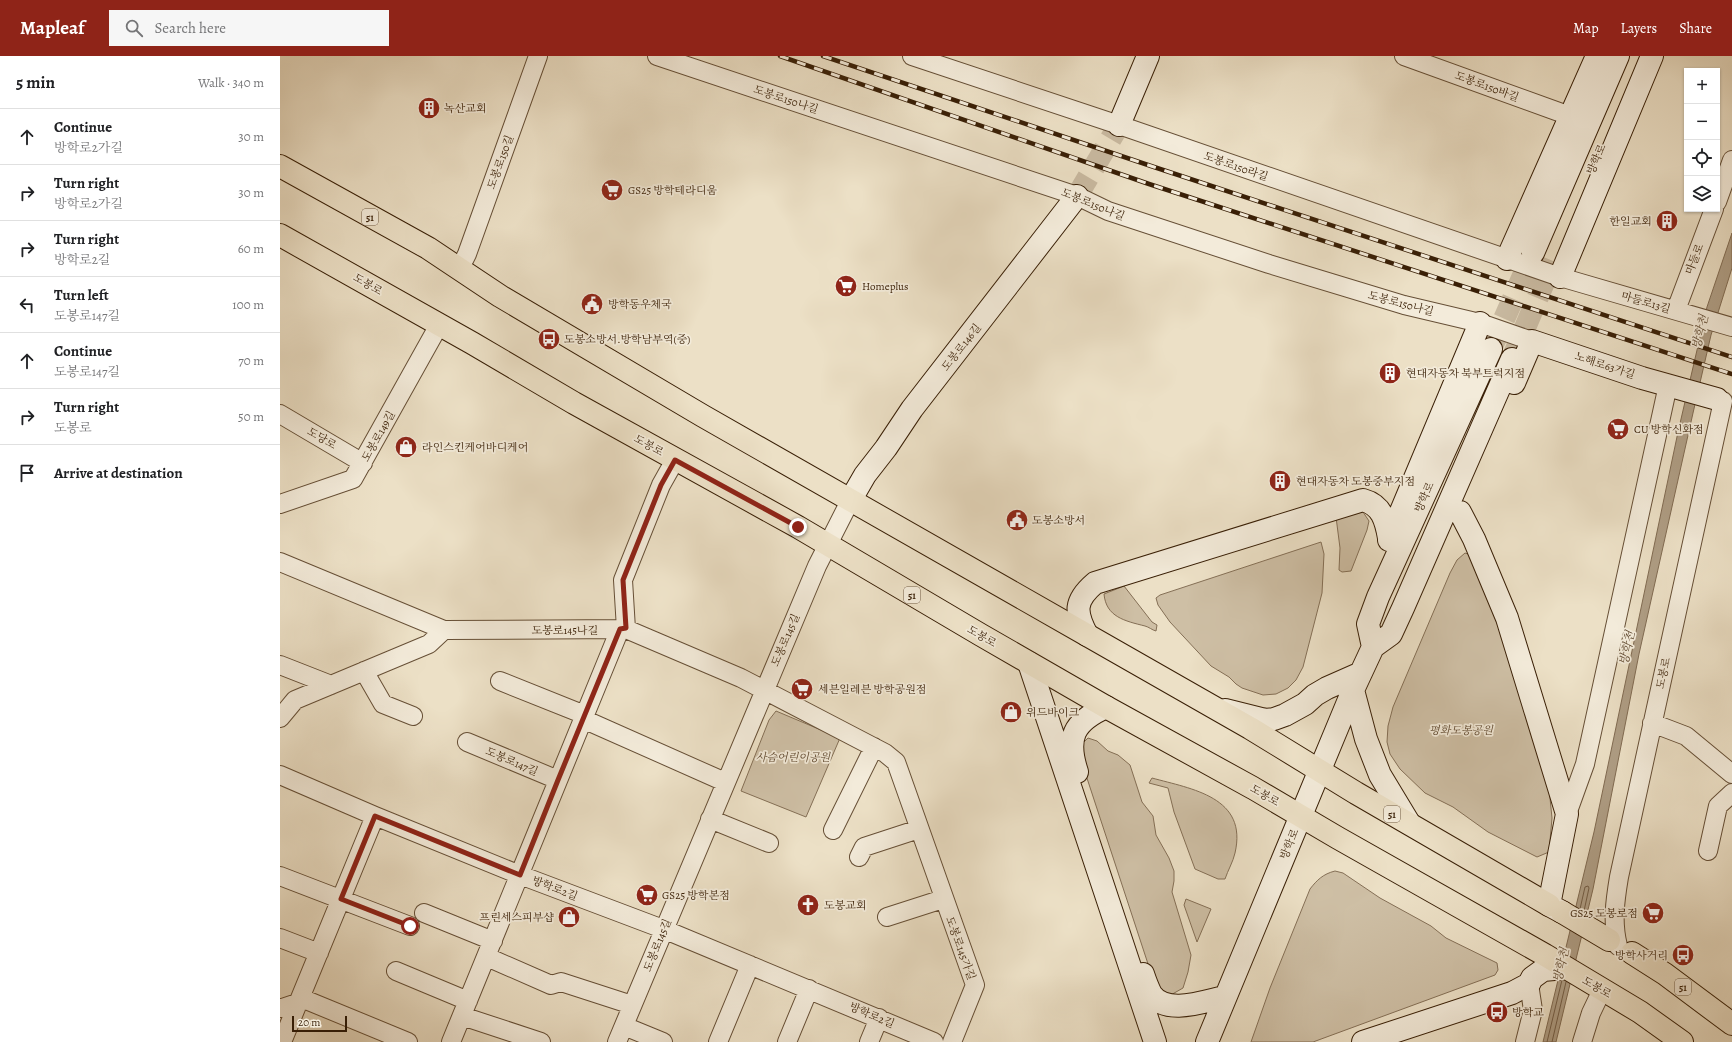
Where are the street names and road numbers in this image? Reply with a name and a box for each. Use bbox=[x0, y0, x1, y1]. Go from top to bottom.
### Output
street label: 도봉로150바길 bbox=[1453, 68, 1521, 105]
street label: 도봉로150나길 bbox=[751, 82, 820, 117]
street label: 도봉로150길 bbox=[484, 133, 517, 191]
street label: 방학로 bbox=[1583, 141, 1610, 177]
street label: 도봉로150라길 bbox=[1201, 148, 1270, 185]
street label: 도봉로150나길 bbox=[1059, 185, 1127, 224]
road number: 51 bbox=[362, 209, 378, 225]
street label: 마들로 bbox=[1682, 241, 1707, 277]
street label: 도봉로 bbox=[350, 270, 386, 299]
street label: 도봉로150나길 bbox=[1366, 288, 1435, 319]
street label: 마들로13길 bbox=[1619, 288, 1672, 317]
street label: 도봉로146길 bbox=[938, 320, 985, 374]
street label: 노해로63가길 bbox=[1573, 349, 1637, 382]
street label: 도봉로149길 bbox=[358, 408, 399, 464]
street label: 도당로 bbox=[304, 424, 340, 453]
street label: 도봉로 bbox=[631, 431, 667, 460]
street label: 방학로 bbox=[1411, 479, 1438, 515]
road number: 51 bbox=[904, 587, 920, 603]
street label: 도봉로145길 bbox=[768, 611, 803, 669]
street label: 도봉로 bbox=[964, 622, 1000, 651]
street label: 도봉로145나길 bbox=[532, 623, 598, 638]
street label: 도봉로 bbox=[1653, 656, 1674, 690]
street label: 도봉로147길 bbox=[483, 744, 540, 779]
street label: 도봉로 bbox=[1247, 781, 1283, 810]
road number: 51 bbox=[1384, 806, 1400, 822]
street label: 방학로 bbox=[1277, 826, 1303, 862]
street label: 방학로2길 bbox=[530, 873, 580, 904]
street label: 도봉로145가길 bbox=[942, 914, 979, 982]
street label: 도봉로145길 bbox=[640, 916, 675, 974]
street label: 도봉로 bbox=[1579, 973, 1615, 1002]
road number: 51 bbox=[1675, 979, 1691, 995]
street label: 방학로2길 bbox=[847, 999, 897, 1032]

